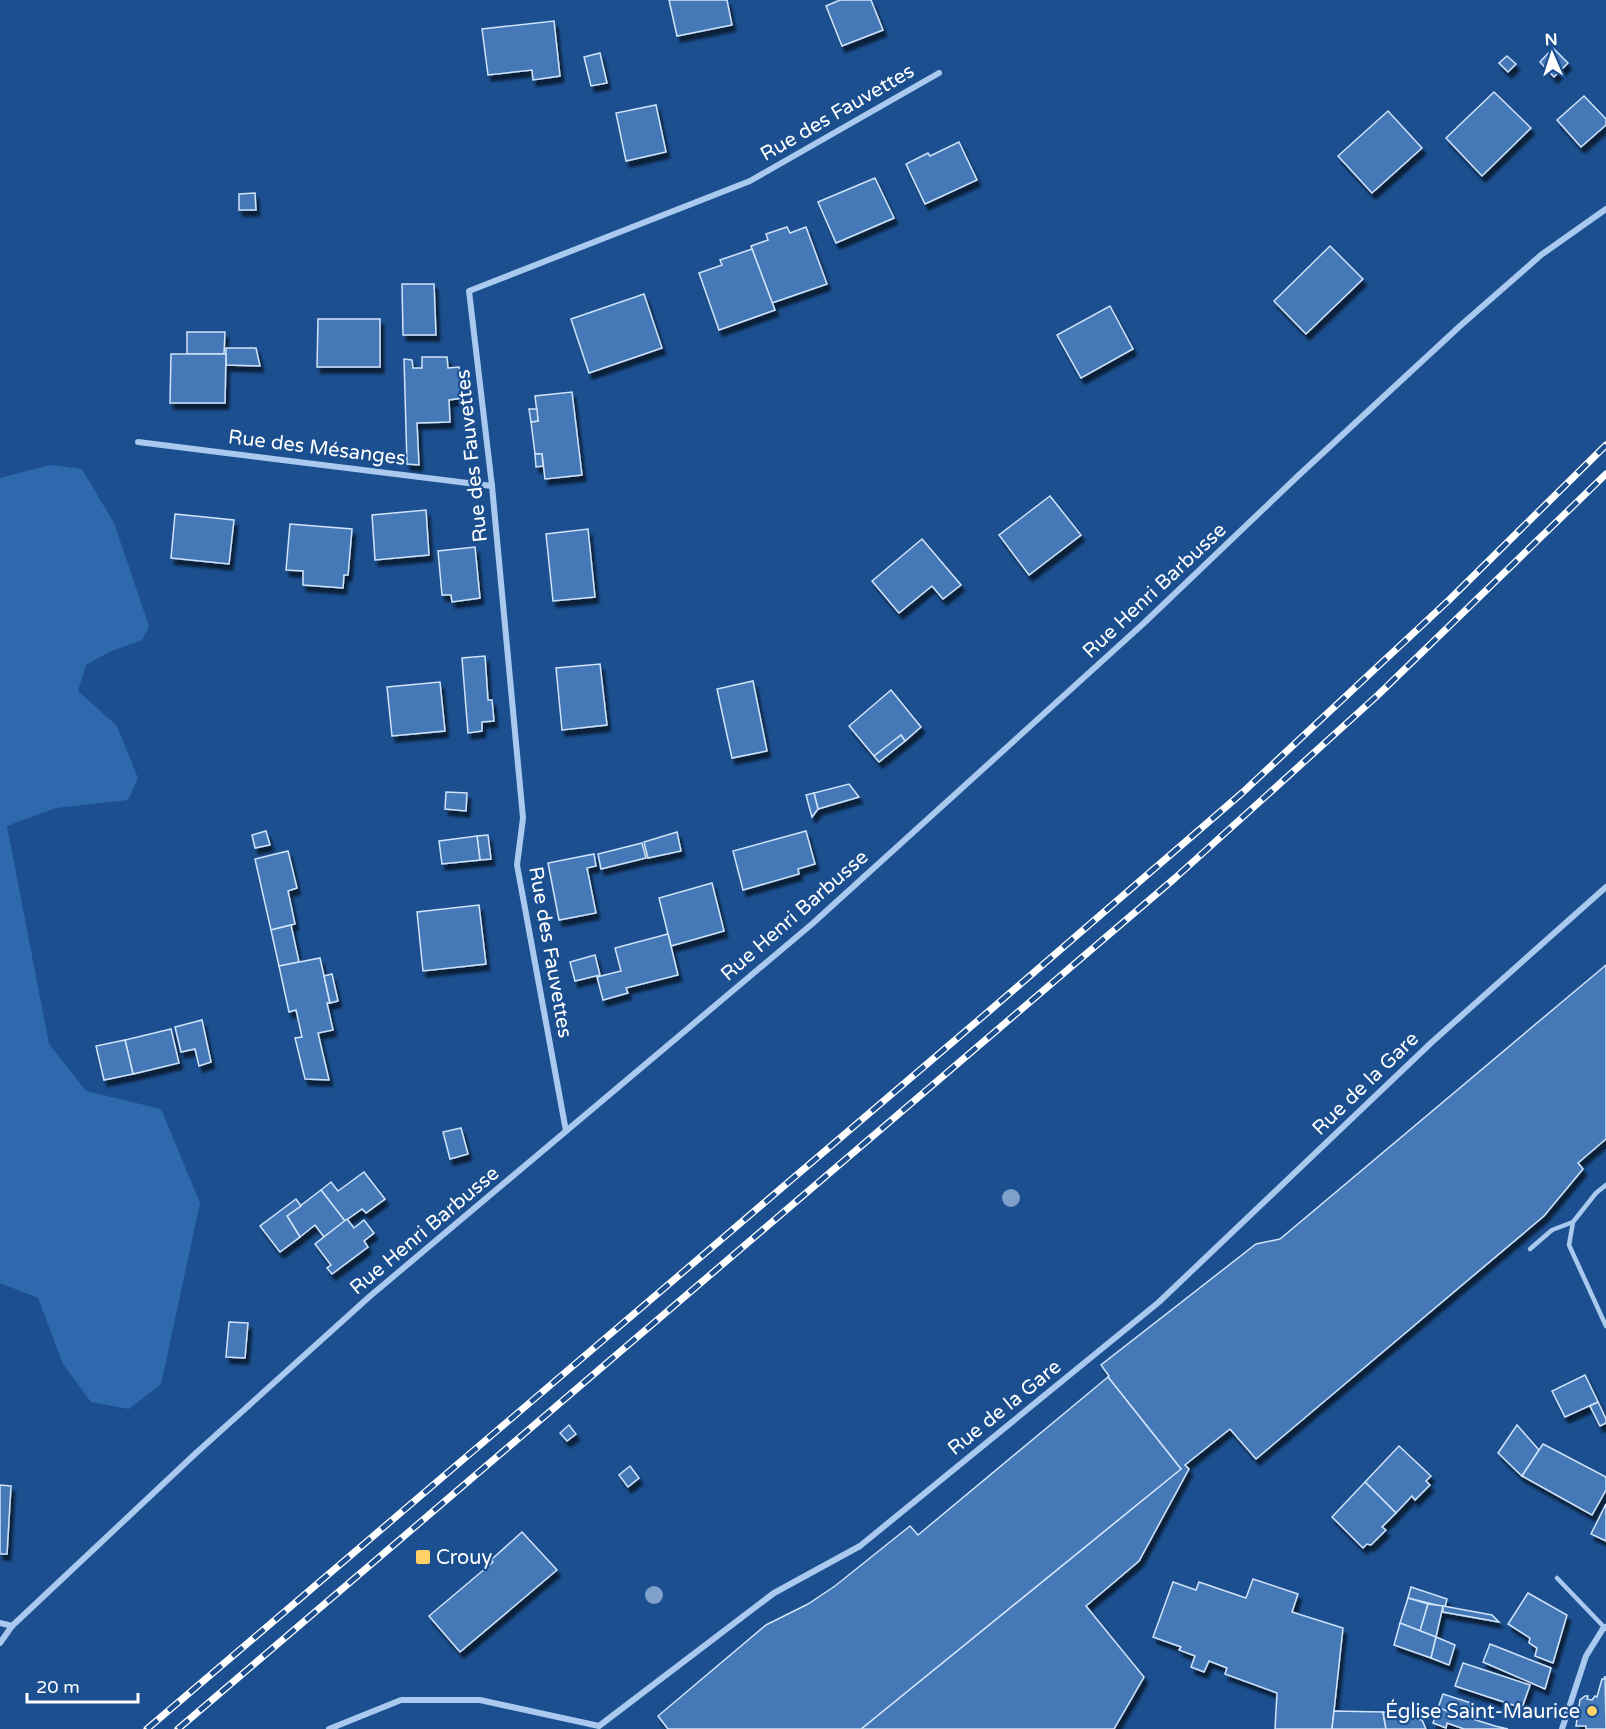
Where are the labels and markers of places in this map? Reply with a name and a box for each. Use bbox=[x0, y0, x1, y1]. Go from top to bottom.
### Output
place label: Crouy bbox=[436, 1546, 492, 1570]
marker: Crouy bbox=[414, 1548, 432, 1566]
place label: Église Saint-Maurice bbox=[1385, 1699, 1580, 1724]
marker: Église Saint-Maurice bbox=[1585, 1704, 1599, 1718]

